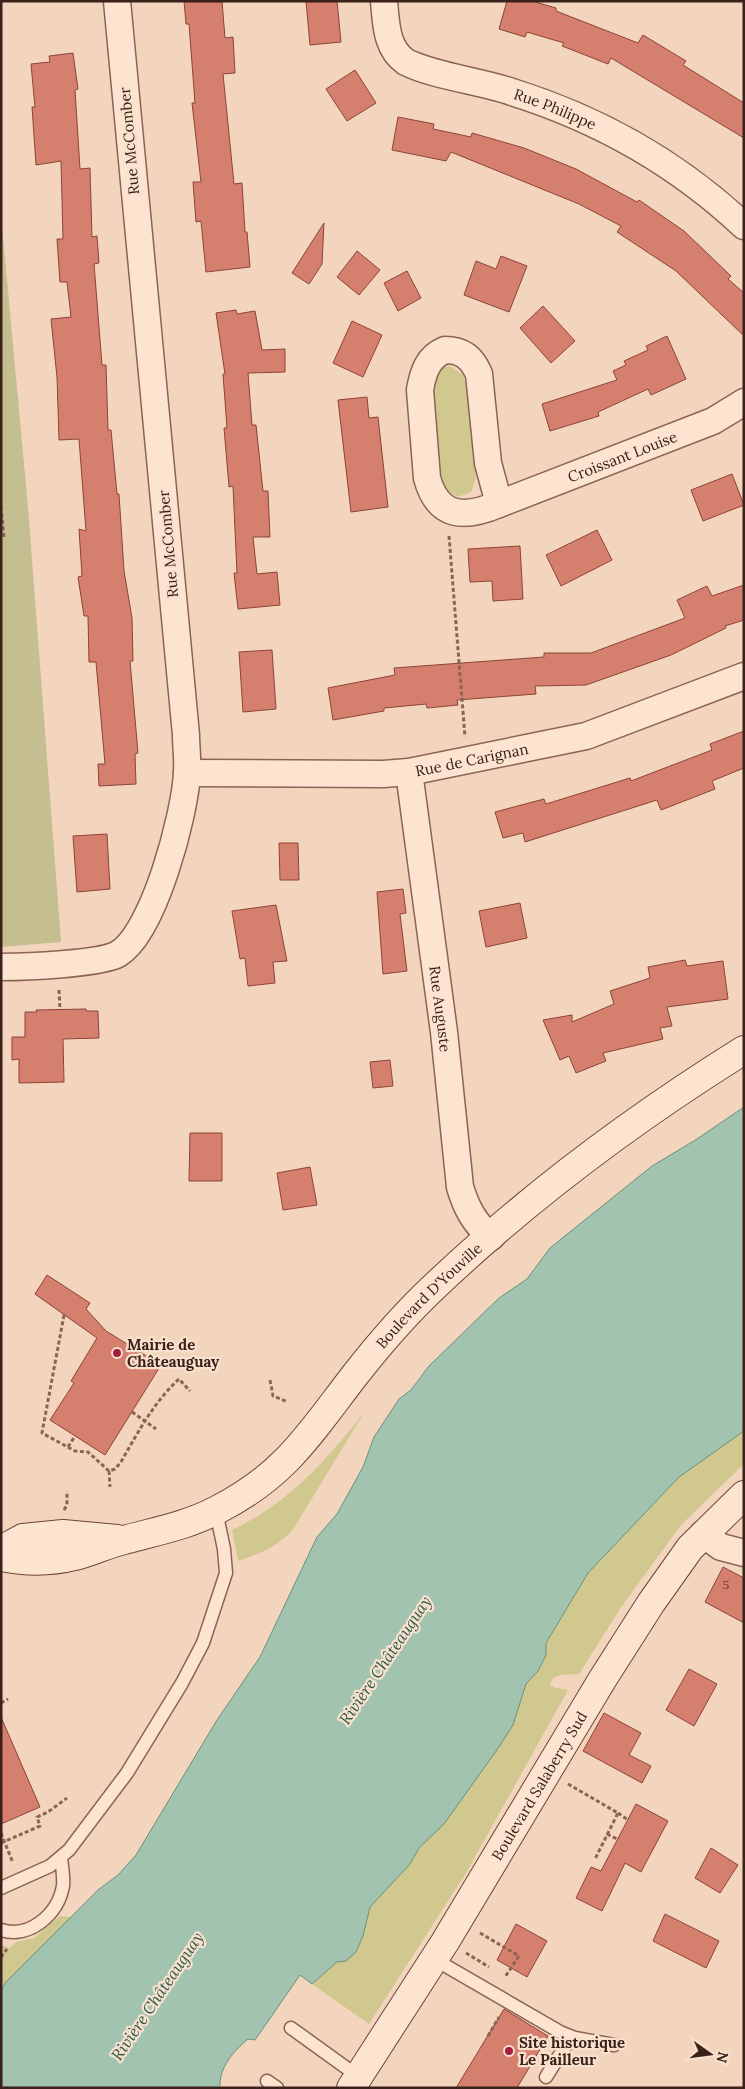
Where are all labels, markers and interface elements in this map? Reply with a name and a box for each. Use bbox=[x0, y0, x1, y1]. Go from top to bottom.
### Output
street label: Rue Philippe bbox=[512, 84, 600, 133]
street label: Rue McComber bbox=[115, 86, 143, 196]
street label: Croissant Louise bbox=[565, 426, 680, 486]
street label: Rue McComber bbox=[154, 489, 182, 599]
street label: Rue de Carignan bbox=[413, 739, 530, 780]
street label: Rue Auguste bbox=[426, 964, 456, 1053]
street label: Boulevard D'Youville bbox=[371, 1238, 486, 1352]
place label: Mairie de Châteauguay bbox=[127, 1335, 220, 1371]
marker: Mairie de Châteauguay bbox=[111, 1347, 123, 1359]
house number: 5 bbox=[723, 1577, 729, 1592]
water label: Rivière Châteauguay bbox=[335, 1592, 435, 1728]
street label: Boulevard Salaberry Sud bbox=[487, 1708, 591, 1863]
water label: Rivière Châteauguay bbox=[107, 1928, 207, 2064]
north arrow bbox=[685, 2029, 735, 2079]
place label: Site historique Le Pailleur bbox=[519, 2033, 625, 2069]
marker: Site historique Le Pailleur bbox=[503, 2045, 515, 2057]
text: N bbox=[713, 2050, 733, 2065]

